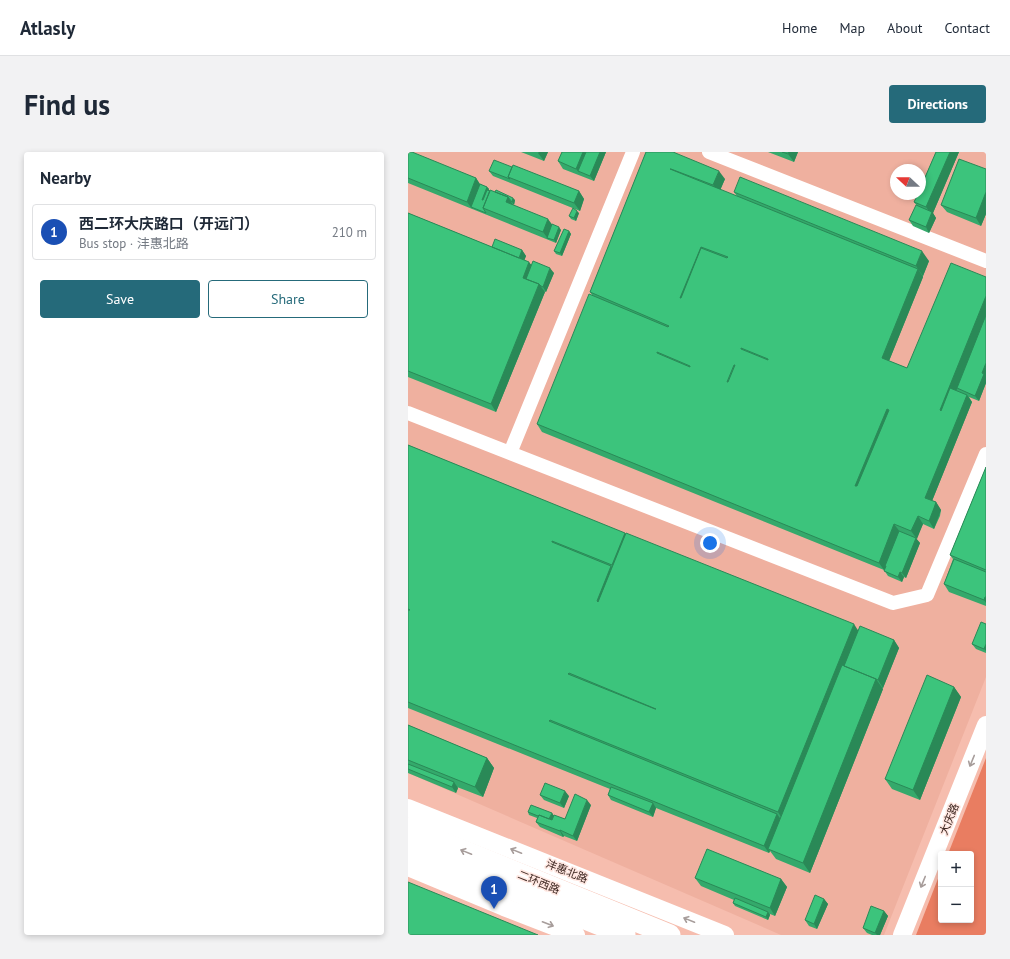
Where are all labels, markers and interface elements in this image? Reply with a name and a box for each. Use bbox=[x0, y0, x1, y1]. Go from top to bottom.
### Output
text: Atlasly bbox=[20, 16, 75, 40]
text: Home bbox=[782, 19, 817, 37]
text: Map bbox=[839, 19, 865, 37]
text: About bbox=[887, 19, 923, 37]
text: Contact bbox=[945, 19, 990, 37]
button: Directions bbox=[889, 85, 986, 123]
text: Find us bbox=[24, 86, 110, 123]
north arrow bbox=[890, 164, 926, 200]
text: Nearby bbox=[40, 167, 91, 189]
text: 西二环大庆路口（开远门） bbox=[79, 214, 259, 233]
text: 1 bbox=[50, 224, 58, 241]
text: 210 m bbox=[332, 224, 367, 241]
text: Bus stop · 沣惠北路 bbox=[79, 235, 189, 252]
button: Save bbox=[40, 280, 200, 318]
button: Share bbox=[208, 280, 368, 318]
your location bbox=[700, 533, 720, 553]
one-way arrow bbox=[967, 755, 975, 767]
street label: 大庆路 bbox=[936, 801, 962, 837]
one-way arrow bbox=[460, 847, 472, 855]
one-way arrow bbox=[511, 847, 523, 854]
map controls bbox=[938, 851, 974, 923]
button: + bbox=[938, 851, 974, 887]
street label: 沣惠北路 bbox=[544, 856, 590, 886]
street label: 二环西路 bbox=[516, 867, 562, 897]
one-way arrow bbox=[919, 875, 927, 887]
pin: 1 bbox=[481, 876, 507, 909]
button: − bbox=[938, 887, 974, 923]
one-way arrow bbox=[683, 916, 695, 924]
one-way arrow bbox=[541, 920, 553, 928]

